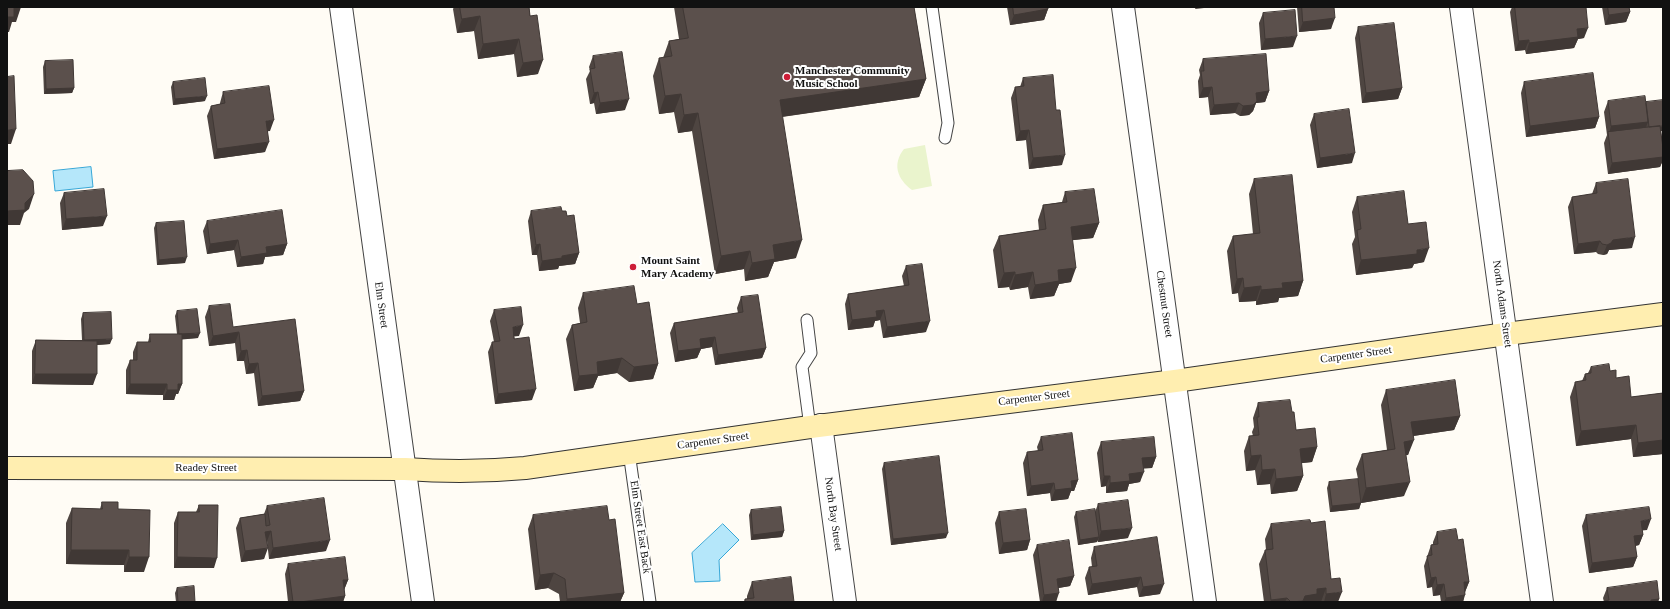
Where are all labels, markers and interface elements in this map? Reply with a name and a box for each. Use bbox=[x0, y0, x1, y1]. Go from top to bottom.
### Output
place label: Manchester Community Music School bbox=[795, 64, 910, 90]
marker: Manchester Community Music School bbox=[782, 72, 792, 82]
place label: Mount Saint Mary Academy bbox=[641, 254, 714, 280]
street label: North Adams Street bbox=[1489, 260, 1515, 348]
marker: Mount Saint Mary Academy bbox=[628, 262, 638, 272]
street label: Chestnut Street bbox=[1153, 270, 1175, 338]
street label: Elm Street bbox=[371, 281, 391, 329]
street label: Carpenter Street bbox=[1320, 343, 1392, 367]
street label: Carpenter Street bbox=[998, 387, 1070, 409]
street label: Carpenter Street bbox=[677, 429, 749, 453]
street label: Readey Street bbox=[175, 461, 237, 475]
street label: North Bay Street bbox=[821, 476, 845, 552]
street label: Elm Street East Back bbox=[627, 480, 653, 574]

